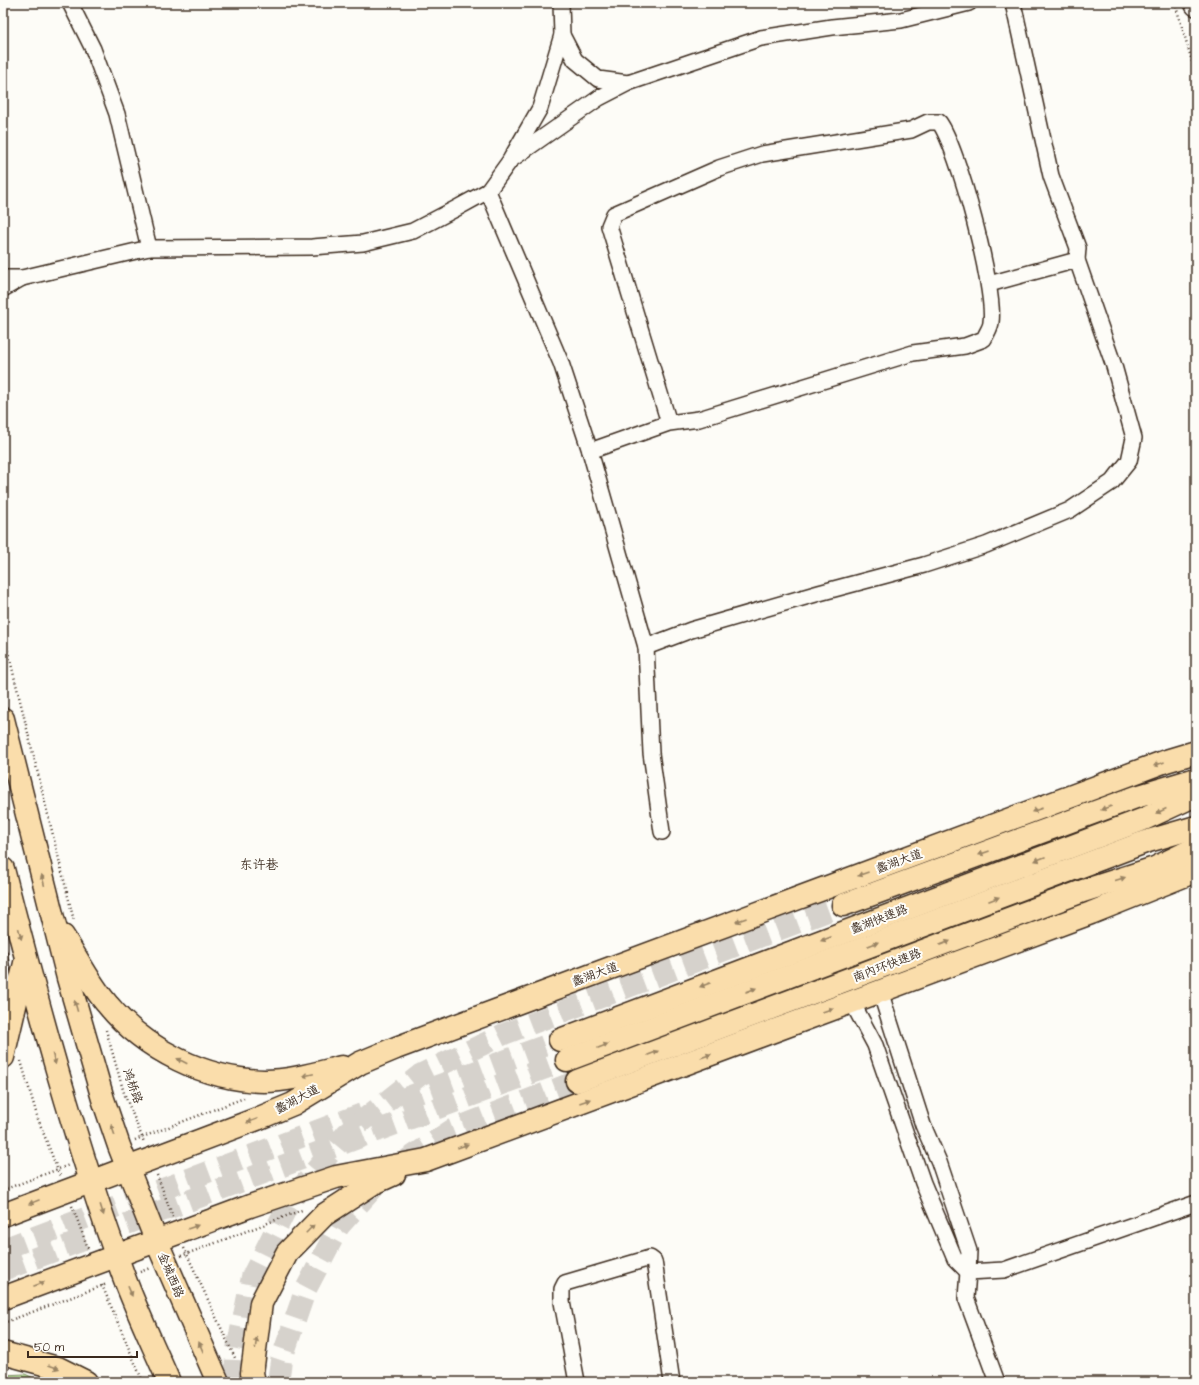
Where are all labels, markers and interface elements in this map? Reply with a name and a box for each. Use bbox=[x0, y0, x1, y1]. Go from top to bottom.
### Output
one-way arrow bbox=[1152, 762, 1164, 768]
one-way arrow bbox=[1099, 805, 1111, 811]
one-way arrow bbox=[1031, 807, 1043, 813]
one-way arrow bbox=[1155, 808, 1166, 814]
street label: 蠡湖大道 bbox=[874, 845, 925, 878]
one-way arrow bbox=[977, 850, 989, 856]
district label: 东许巷 bbox=[239, 856, 279, 874]
one-way arrow bbox=[1033, 856, 1045, 862]
one-way arrow bbox=[856, 872, 868, 878]
one-way arrow bbox=[40, 874, 46, 886]
one-way arrow bbox=[1115, 876, 1127, 882]
one-way arrow bbox=[989, 895, 1001, 901]
street label: 蠡湖快速路 bbox=[848, 901, 910, 938]
one-way arrow bbox=[734, 917, 746, 923]
one-way arrow bbox=[17, 928, 23, 940]
one-way arrow bbox=[820, 936, 832, 942]
one-way arrow bbox=[939, 939, 951, 945]
one-way arrow bbox=[867, 941, 879, 947]
street label: 南内环快速路 bbox=[851, 945, 924, 986]
street label: 蠡湖大道 bbox=[570, 958, 621, 991]
one-way arrow bbox=[698, 982, 710, 988]
one-way arrow bbox=[746, 987, 758, 993]
one-way arrow bbox=[73, 1000, 79, 1012]
one-way arrow bbox=[823, 1007, 835, 1013]
one-way arrow bbox=[598, 1042, 610, 1048]
one-way arrow bbox=[648, 1049, 660, 1055]
one-way arrow bbox=[701, 1052, 713, 1058]
one-way arrow bbox=[51, 1053, 57, 1065]
one-way arrow bbox=[176, 1057, 188, 1064]
street label: 鸿桥路 bbox=[119, 1066, 146, 1106]
one-way arrow bbox=[302, 1072, 314, 1078]
street label: 蠡湖大道 bbox=[272, 1081, 322, 1118]
one-way arrow bbox=[579, 1097, 591, 1103]
one-way arrow bbox=[245, 1118, 257, 1124]
one-way arrow bbox=[110, 1124, 116, 1136]
one-way arrow bbox=[457, 1143, 469, 1149]
one-way arrow bbox=[28, 1200, 40, 1206]
one-way arrow bbox=[99, 1204, 105, 1216]
one-way arrow bbox=[188, 1223, 200, 1229]
one-way arrow bbox=[305, 1224, 315, 1234]
street label: 金城西路 bbox=[153, 1250, 188, 1301]
one-way arrow bbox=[34, 1281, 46, 1287]
one-way arrow bbox=[127, 1286, 133, 1297]
scale bar bbox=[28, 1333, 137, 1359]
one-way arrow bbox=[253, 1337, 259, 1350]
text: 50 m bbox=[34, 1339, 65, 1356]
one-way arrow bbox=[198, 1340, 204, 1352]
one-way arrow bbox=[48, 1364, 60, 1370]

